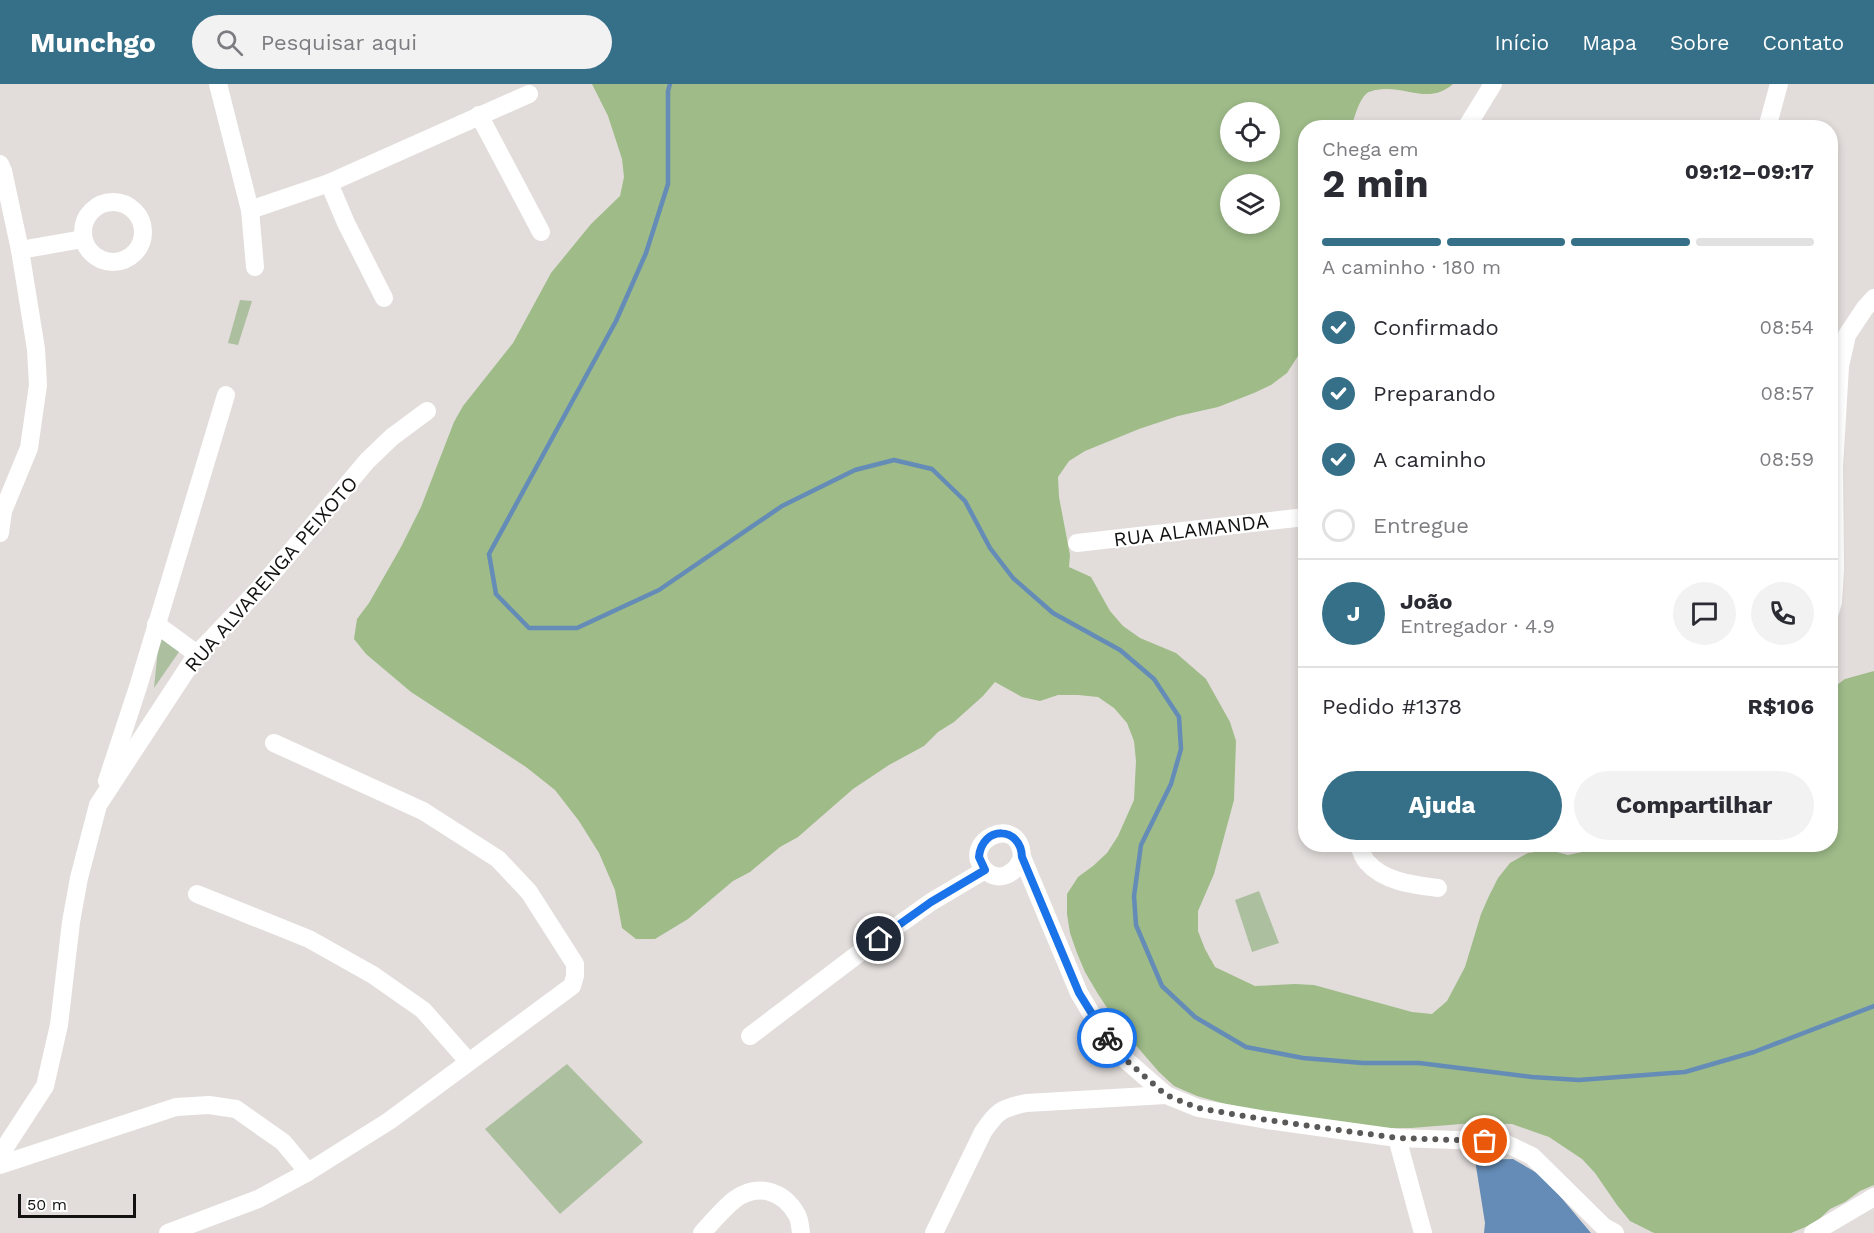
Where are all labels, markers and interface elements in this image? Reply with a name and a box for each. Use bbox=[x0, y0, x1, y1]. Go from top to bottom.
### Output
search box bbox=[192, 15, 612, 69]
text: Munchgo bbox=[30, 26, 156, 59]
icon: search bbox=[213, 26, 246, 59]
text: Pesquisar aqui bbox=[261, 30, 417, 55]
text: Início bbox=[1494, 30, 1549, 55]
text: Mapa bbox=[1582, 30, 1637, 55]
text: Sobre bbox=[1670, 30, 1729, 55]
text: Contato bbox=[1762, 30, 1844, 55]
map controls bbox=[1220, 102, 1280, 234]
button: locate bbox=[1220, 102, 1280, 162]
text: Chega em bbox=[1322, 137, 1419, 161]
text: 09:12–09:17 bbox=[1685, 159, 1814, 184]
text: 2 min bbox=[1322, 161, 1429, 206]
button: layers bbox=[1220, 174, 1280, 234]
text: A caminho · 180 m bbox=[1322, 255, 1501, 279]
icon: check bbox=[1322, 311, 1355, 344]
text: Confirmado bbox=[1373, 315, 1499, 340]
text: 08:54 bbox=[1759, 315, 1814, 339]
icon: check bbox=[1322, 377, 1355, 410]
text: Preparando bbox=[1373, 381, 1496, 406]
text: 08:57 bbox=[1760, 381, 1814, 405]
icon: check bbox=[1322, 443, 1355, 476]
text: A caminho bbox=[1373, 447, 1486, 472]
text: 08:59 bbox=[1759, 447, 1814, 471]
street label: RUA ALVARENGA PEIXOTO bbox=[179, 471, 363, 677]
street label: RUA ALAMANDA bbox=[1112, 509, 1270, 551]
text: Entregue bbox=[1373, 513, 1469, 538]
button: chat bbox=[1673, 582, 1736, 645]
button: phone bbox=[1751, 582, 1814, 645]
text: João bbox=[1400, 589, 1452, 614]
text: J bbox=[1347, 601, 1360, 626]
text: Entregador · 4.9 bbox=[1400, 614, 1555, 638]
text: Pedido #1378 bbox=[1322, 694, 1462, 719]
text: R$106 bbox=[1748, 694, 1814, 719]
button: Ajuda bbox=[1322, 771, 1562, 840]
button: Compartilhar bbox=[1574, 771, 1814, 840]
pin bbox=[853, 913, 904, 964]
icon: home bbox=[862, 922, 895, 955]
courier bbox=[1077, 1008, 1137, 1068]
icon: bike bbox=[1091, 1022, 1124, 1055]
pin bbox=[1459, 1115, 1510, 1166]
icon: bag bbox=[1468, 1124, 1501, 1157]
scale bar bbox=[18, 1191, 136, 1218]
text: 50 m bbox=[27, 1195, 67, 1214]

